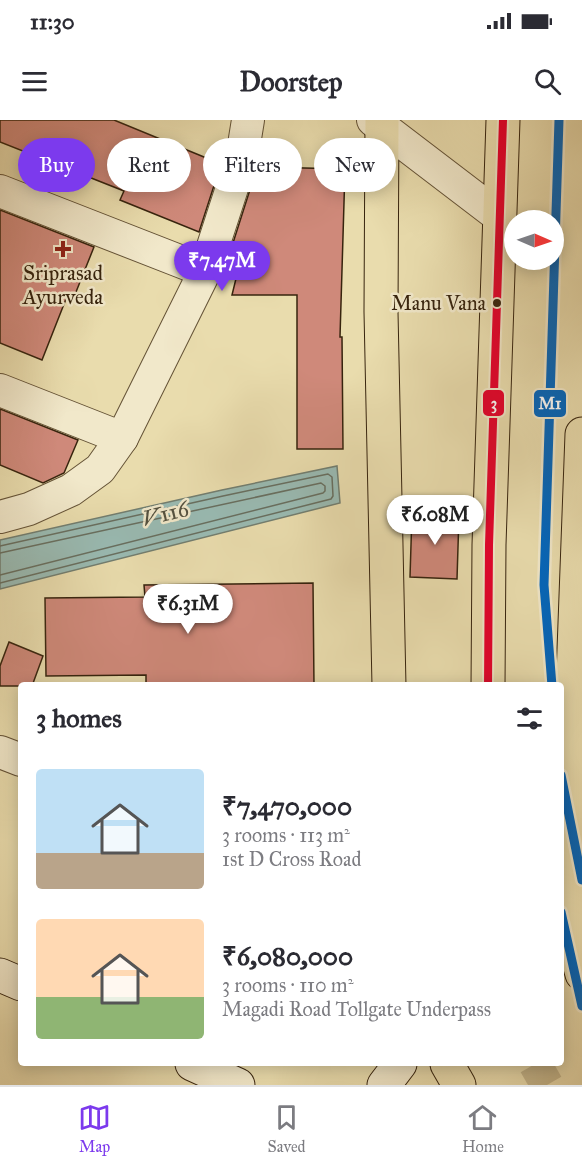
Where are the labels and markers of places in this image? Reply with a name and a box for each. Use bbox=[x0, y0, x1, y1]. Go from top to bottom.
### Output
marker: Sriprasad Ayurveda bbox=[54, 240, 72, 258]
pin: ₹7.47M bbox=[173, 241, 271, 292]
place label: Sriprasad Ayurveda bbox=[22, 260, 103, 310]
place label: Manu Vana bbox=[391, 291, 487, 315]
marker: Manu Vana bbox=[491, 297, 503, 309]
pin: ₹6.08M bbox=[386, 495, 484, 546]
pin: ₹6.31M bbox=[139, 584, 237, 635]

